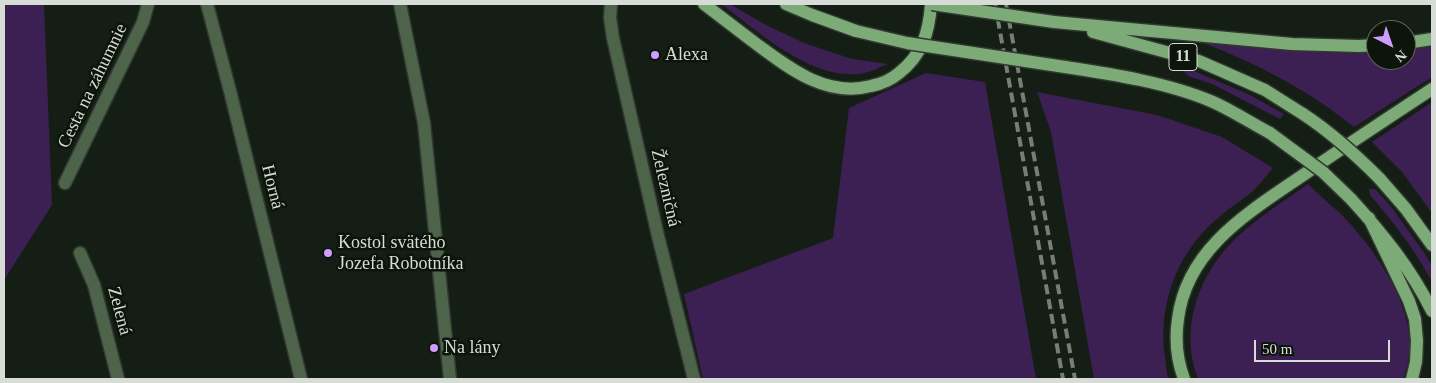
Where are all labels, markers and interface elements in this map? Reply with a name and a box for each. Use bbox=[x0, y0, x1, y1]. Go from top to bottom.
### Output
street label: Cesta na záhumnie bbox=[53, 20, 133, 152]
north arrow bbox=[1366, 20, 1416, 70]
place label: Alexa bbox=[665, 44, 708, 66]
road number: 11 bbox=[1169, 44, 1197, 70]
text: N bbox=[1392, 47, 1409, 65]
marker: Alexa bbox=[649, 49, 661, 61]
street label: Železničná bbox=[646, 147, 684, 229]
street label: Horná bbox=[256, 163, 288, 211]
place label: Kostol svätého Jozefa Robotníka bbox=[338, 232, 463, 274]
marker: Kostol svätého Jozefa Robotníka bbox=[322, 247, 334, 259]
street label: Zelená bbox=[102, 285, 136, 337]
scale bar bbox=[1256, 330, 1392, 362]
place label: Na lány bbox=[444, 337, 500, 359]
text: 50 m bbox=[1262, 341, 1292, 357]
marker: Na lány bbox=[428, 342, 440, 354]

